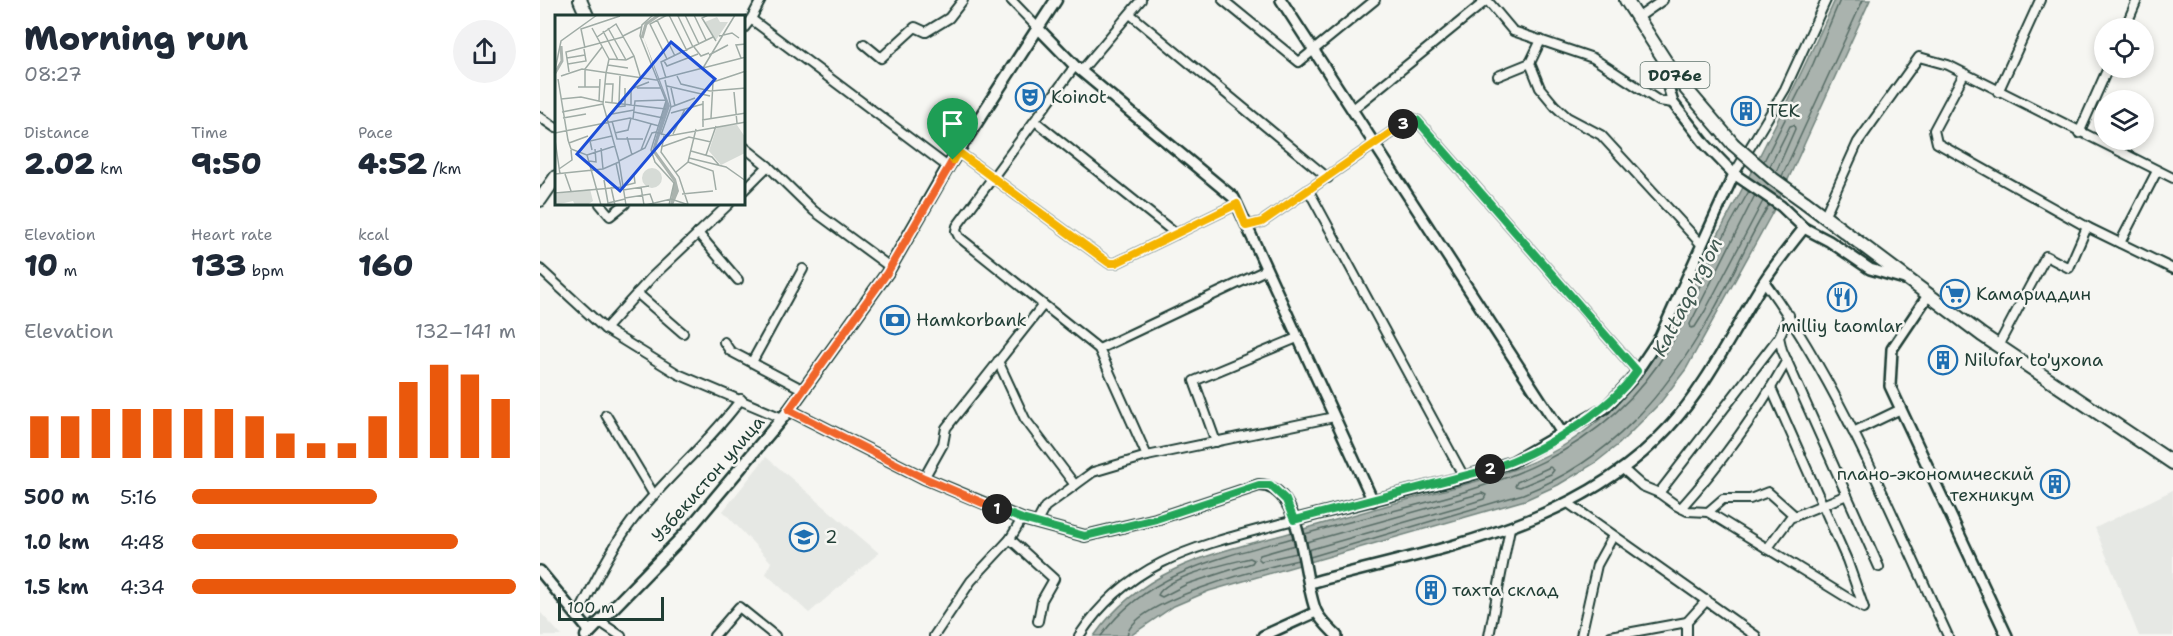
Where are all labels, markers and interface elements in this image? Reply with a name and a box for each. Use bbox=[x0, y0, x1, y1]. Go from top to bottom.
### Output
inset map bbox=[555, 15, 746, 206]
text: Morning run bbox=[24, 16, 248, 61]
map controls bbox=[2094, 18, 2154, 150]
button: locate bbox=[2094, 18, 2154, 78]
button: share bbox=[453, 20, 516, 83]
text: 08:27 bbox=[24, 61, 82, 87]
road number: D076e bbox=[1640, 62, 1710, 88]
theatre icon: Koinot bbox=[1014, 81, 1046, 113]
place label: Koinot bbox=[1051, 85, 1107, 109]
button: layers bbox=[2094, 90, 2154, 150]
building icon: TEK bbox=[1730, 95, 1762, 127]
pin bbox=[927, 98, 978, 160]
place label: TEK bbox=[1767, 99, 1801, 123]
icon: arrive bbox=[936, 107, 969, 140]
pin: 3 bbox=[1388, 109, 1418, 139]
text: 3 bbox=[1397, 113, 1409, 134]
text: Distance bbox=[24, 122, 90, 143]
text: Time bbox=[191, 122, 228, 143]
text: Pace bbox=[358, 122, 393, 143]
text: 2.02 bbox=[24, 143, 95, 184]
text: 9:50 bbox=[191, 143, 262, 184]
text: 4:52 bbox=[358, 143, 427, 184]
text: km bbox=[95, 158, 123, 179]
text: /km bbox=[427, 158, 461, 179]
text: Elevation bbox=[24, 224, 96, 245]
text: Heart rate bbox=[191, 224, 273, 245]
text: kcal bbox=[358, 224, 389, 245]
water label: Kattaqo'rg'on bbox=[1646, 233, 1728, 361]
text: 10 bbox=[24, 245, 58, 286]
text: 133 bbox=[191, 245, 246, 286]
text: 160 bbox=[358, 245, 413, 286]
text: m bbox=[58, 260, 77, 281]
text: bpm bbox=[246, 260, 284, 281]
supermarket icon: Камариддин bbox=[1939, 278, 1971, 310]
restaurant icon: milliy taomlar bbox=[1826, 281, 1858, 313]
place label: Камариддин bbox=[1976, 282, 2091, 306]
bank icon: Hamkorbank bbox=[879, 304, 911, 336]
place label: Hamkorbank bbox=[916, 308, 1027, 332]
place label: milliy taomlar bbox=[1781, 314, 1903, 338]
text: Elevation bbox=[24, 318, 114, 344]
text: 132–141 m bbox=[415, 318, 516, 344]
building icon: Nilufar to'yxona bbox=[1927, 344, 1959, 376]
place label: Nilufar to'yxona bbox=[1964, 348, 2103, 372]
street label: Узбекистон улица bbox=[646, 410, 770, 548]
pin: 2 bbox=[1475, 454, 1505, 484]
text: 2 bbox=[1484, 458, 1496, 479]
place label: плано-экономический техникум bbox=[1837, 462, 2034, 507]
building icon: плано-экономический техникум bbox=[2039, 468, 2071, 500]
text: 500 m bbox=[24, 484, 90, 510]
text: 5:16 bbox=[120, 484, 157, 510]
pin: 1 bbox=[982, 494, 1012, 524]
text: 1 bbox=[993, 498, 1001, 519]
school or university icon: 2 bbox=[788, 521, 820, 553]
place label: 2 bbox=[825, 525, 838, 549]
text: 1.0 km bbox=[24, 529, 89, 555]
text: 4:48 bbox=[120, 529, 165, 555]
text: 1.5 km bbox=[24, 574, 88, 600]
text: 4:34 bbox=[120, 574, 165, 600]
building icon: тахта склад bbox=[1415, 574, 1447, 606]
place label: тахта склад bbox=[1452, 578, 1559, 602]
scale bar bbox=[558, 594, 664, 622]
text: 100 m bbox=[567, 597, 615, 618]

